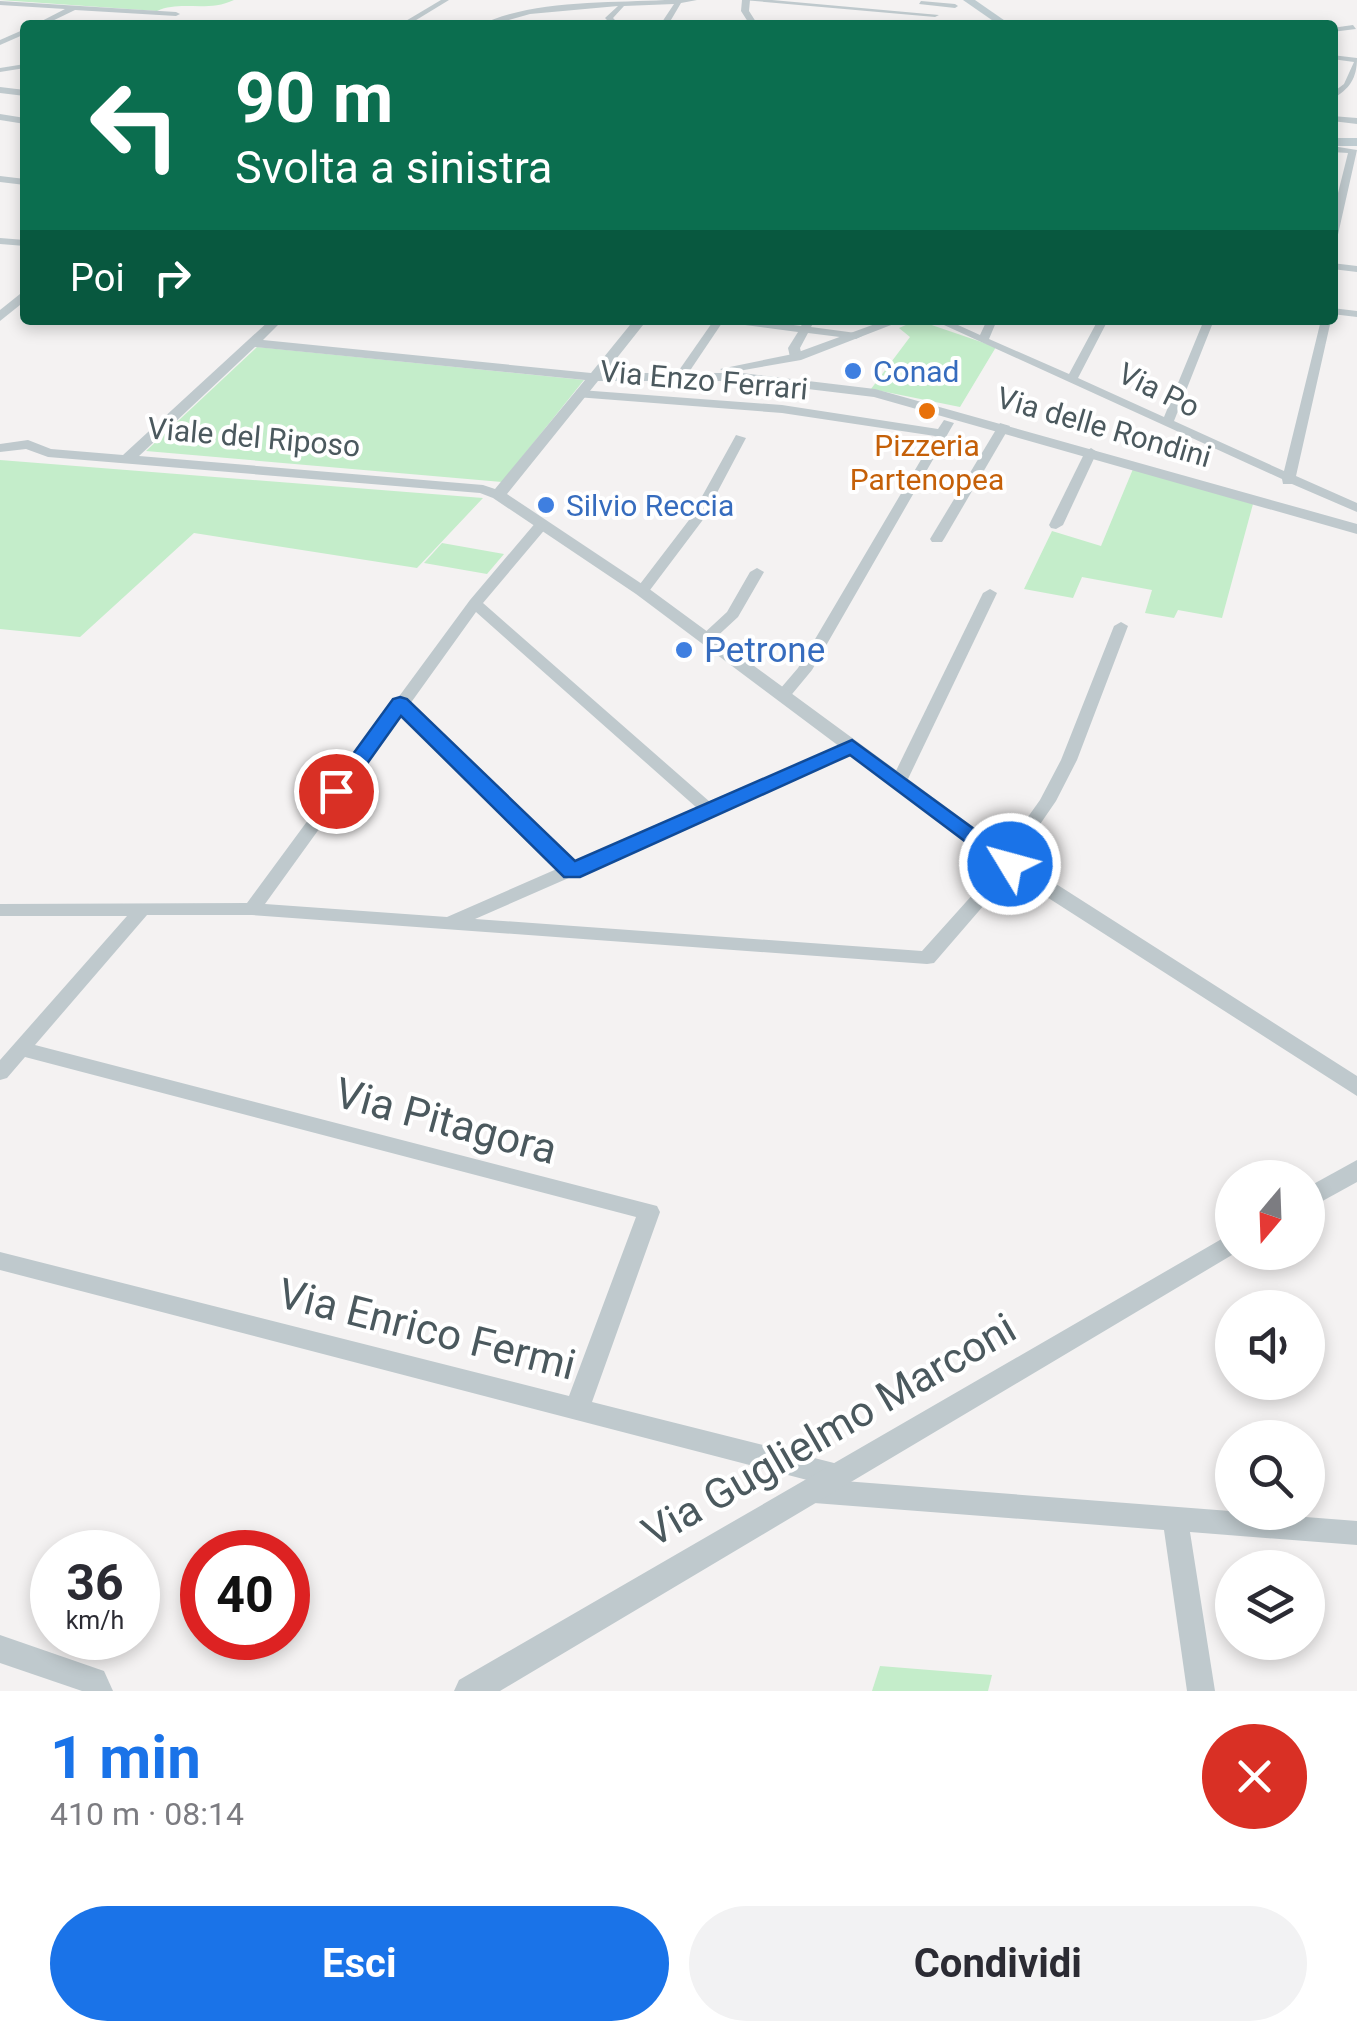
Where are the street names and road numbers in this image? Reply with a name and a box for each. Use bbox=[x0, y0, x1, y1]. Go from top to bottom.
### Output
street label: Via Enzo Ferrari bbox=[599, 353, 809, 407]
street label: Via Po bbox=[1113, 355, 1205, 425]
street label: Via delle Rondini bbox=[993, 380, 1215, 474]
street label: Viale del Riposo bbox=[146, 410, 362, 464]
street label: Via Pitagora bbox=[330, 1068, 562, 1174]
street label: Via Enrico Fermi bbox=[273, 1268, 581, 1390]
street label: Via Guglielmo Marconi bbox=[634, 1303, 1024, 1557]

